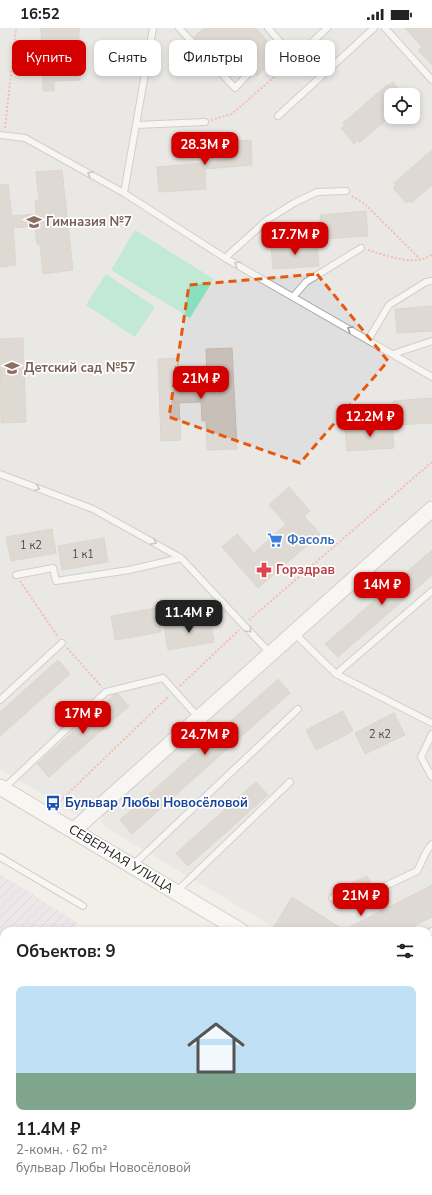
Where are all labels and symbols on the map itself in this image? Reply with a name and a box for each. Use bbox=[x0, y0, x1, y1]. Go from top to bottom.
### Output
pin: 28.3M ₽ bbox=[168, 132, 242, 166]
one-way arrow bbox=[87, 171, 94, 178]
school or university icon: Гимназия №7 bbox=[25, 213, 43, 231]
place label: Гимназия №7 bbox=[46, 213, 132, 231]
pin: 17.7M ₽ bbox=[258, 222, 332, 256]
one-way arrow bbox=[234, 262, 241, 269]
one-way arrow bbox=[347, 327, 354, 334]
school or university icon: Детский сад №57 bbox=[3, 359, 21, 377]
place label: Детский сад №57 bbox=[24, 359, 136, 377]
pin: 21M ₽ bbox=[173, 366, 229, 400]
pin: 12.2M ₽ bbox=[333, 404, 407, 438]
one-way arrow bbox=[33, 483, 40, 491]
supermarket icon: Фасоль bbox=[266, 531, 284, 549]
place label: Фасоль bbox=[287, 531, 335, 549]
house number: 1 к2 bbox=[20, 538, 42, 553]
one-way arrow bbox=[150, 538, 157, 545]
house number: 1 к1 bbox=[72, 547, 94, 562]
pharmacy icon: Горздрав bbox=[255, 561, 273, 579]
place label: Горздрав bbox=[276, 561, 335, 579]
pin: 14M ₽ bbox=[354, 572, 410, 606]
pin: 11.4M ₽ bbox=[152, 600, 226, 634]
one-way arrow bbox=[244, 625, 251, 633]
pin: 17M ₽ bbox=[55, 701, 111, 735]
pin: 24.7M ₽ bbox=[168, 722, 242, 756]
house number: 2 к2 bbox=[369, 727, 391, 742]
bus stop icon: Бульвар Любы Новосёловой bbox=[44, 794, 62, 812]
place label: Бульвар Любы Новосёловой bbox=[65, 794, 248, 812]
street label: СЕВЕРНАЯ УЛИЦА bbox=[65, 820, 177, 898]
pin: 21M ₽ bbox=[333, 883, 389, 917]

